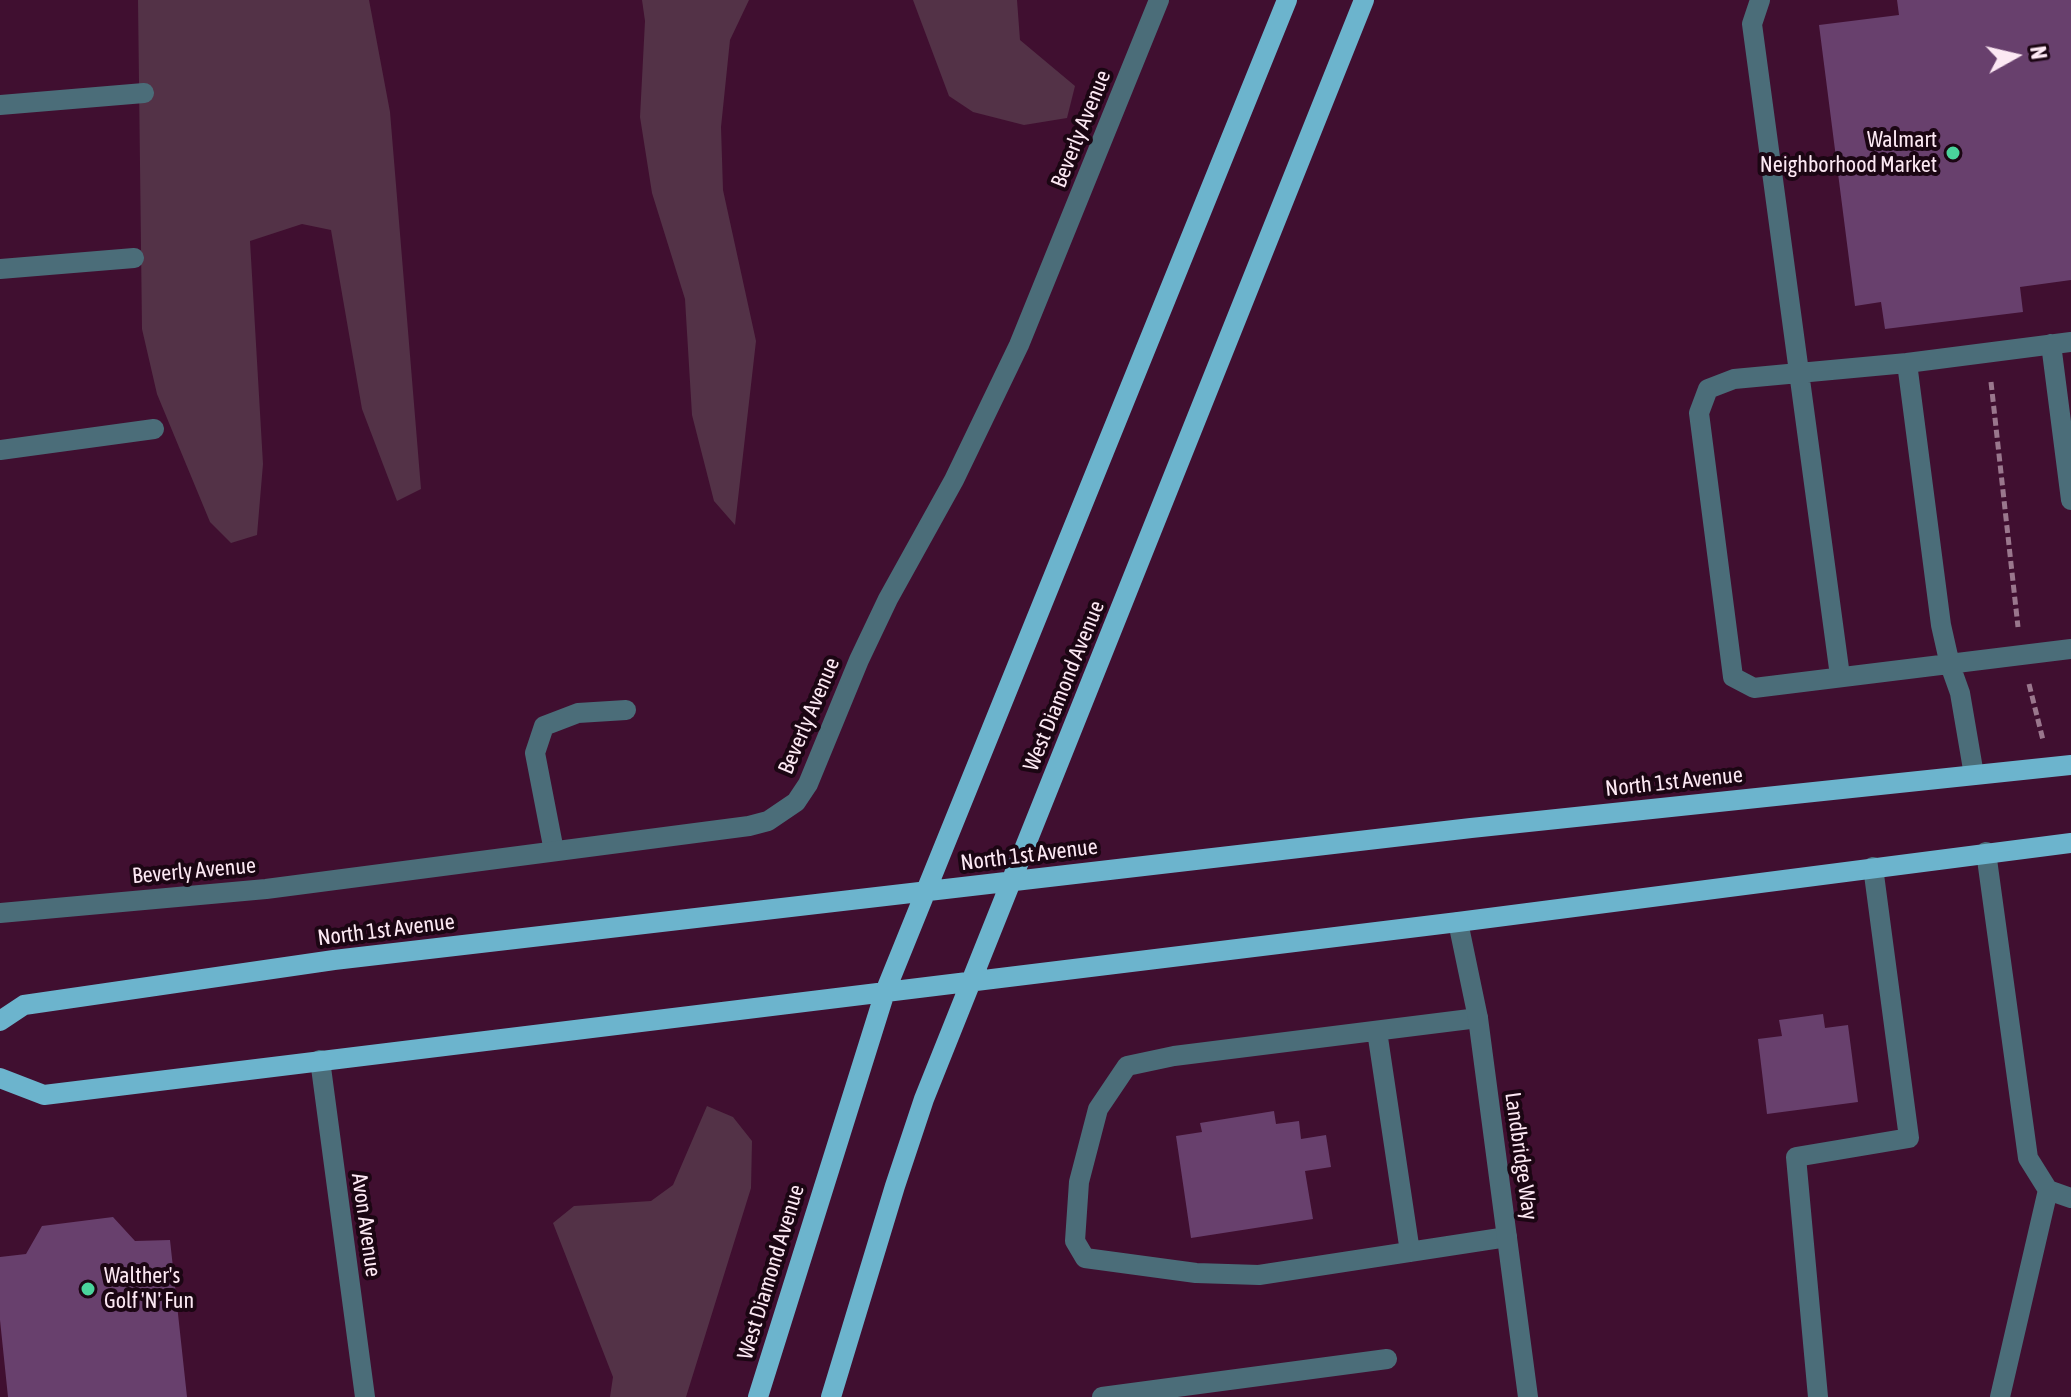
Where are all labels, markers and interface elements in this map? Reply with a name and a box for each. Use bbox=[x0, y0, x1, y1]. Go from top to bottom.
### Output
north arrow bbox=[1975, 16, 2055, 96]
text: N bbox=[2025, 44, 2053, 61]
street label: Beverly Avenue bbox=[1046, 67, 1116, 191]
place label: Walmart Neighborhood Market bbox=[1760, 127, 1937, 178]
marker: Walmart Neighborhood Market bbox=[1944, 144, 1962, 162]
street label: West Diamond Avenue bbox=[1018, 597, 1110, 775]
street label: Beverly Avenue bbox=[773, 654, 845, 778]
street label: North 1st Avenue bbox=[1604, 762, 1744, 802]
street label: North 1st Avenue bbox=[959, 833, 1099, 877]
street label: Beverly Avenue bbox=[131, 852, 257, 890]
street label: North 1st Avenue bbox=[316, 908, 456, 952]
street label: Landbridge Way bbox=[1499, 1090, 1543, 1222]
street label: Avon Avenue bbox=[346, 1171, 386, 1279]
street label: West Diamond Avenue bbox=[732, 1182, 810, 1362]
place label: Walther's Golf 'N' Fun bbox=[104, 1263, 194, 1314]
marker: Walther's Golf 'N' Fun bbox=[79, 1280, 97, 1298]

